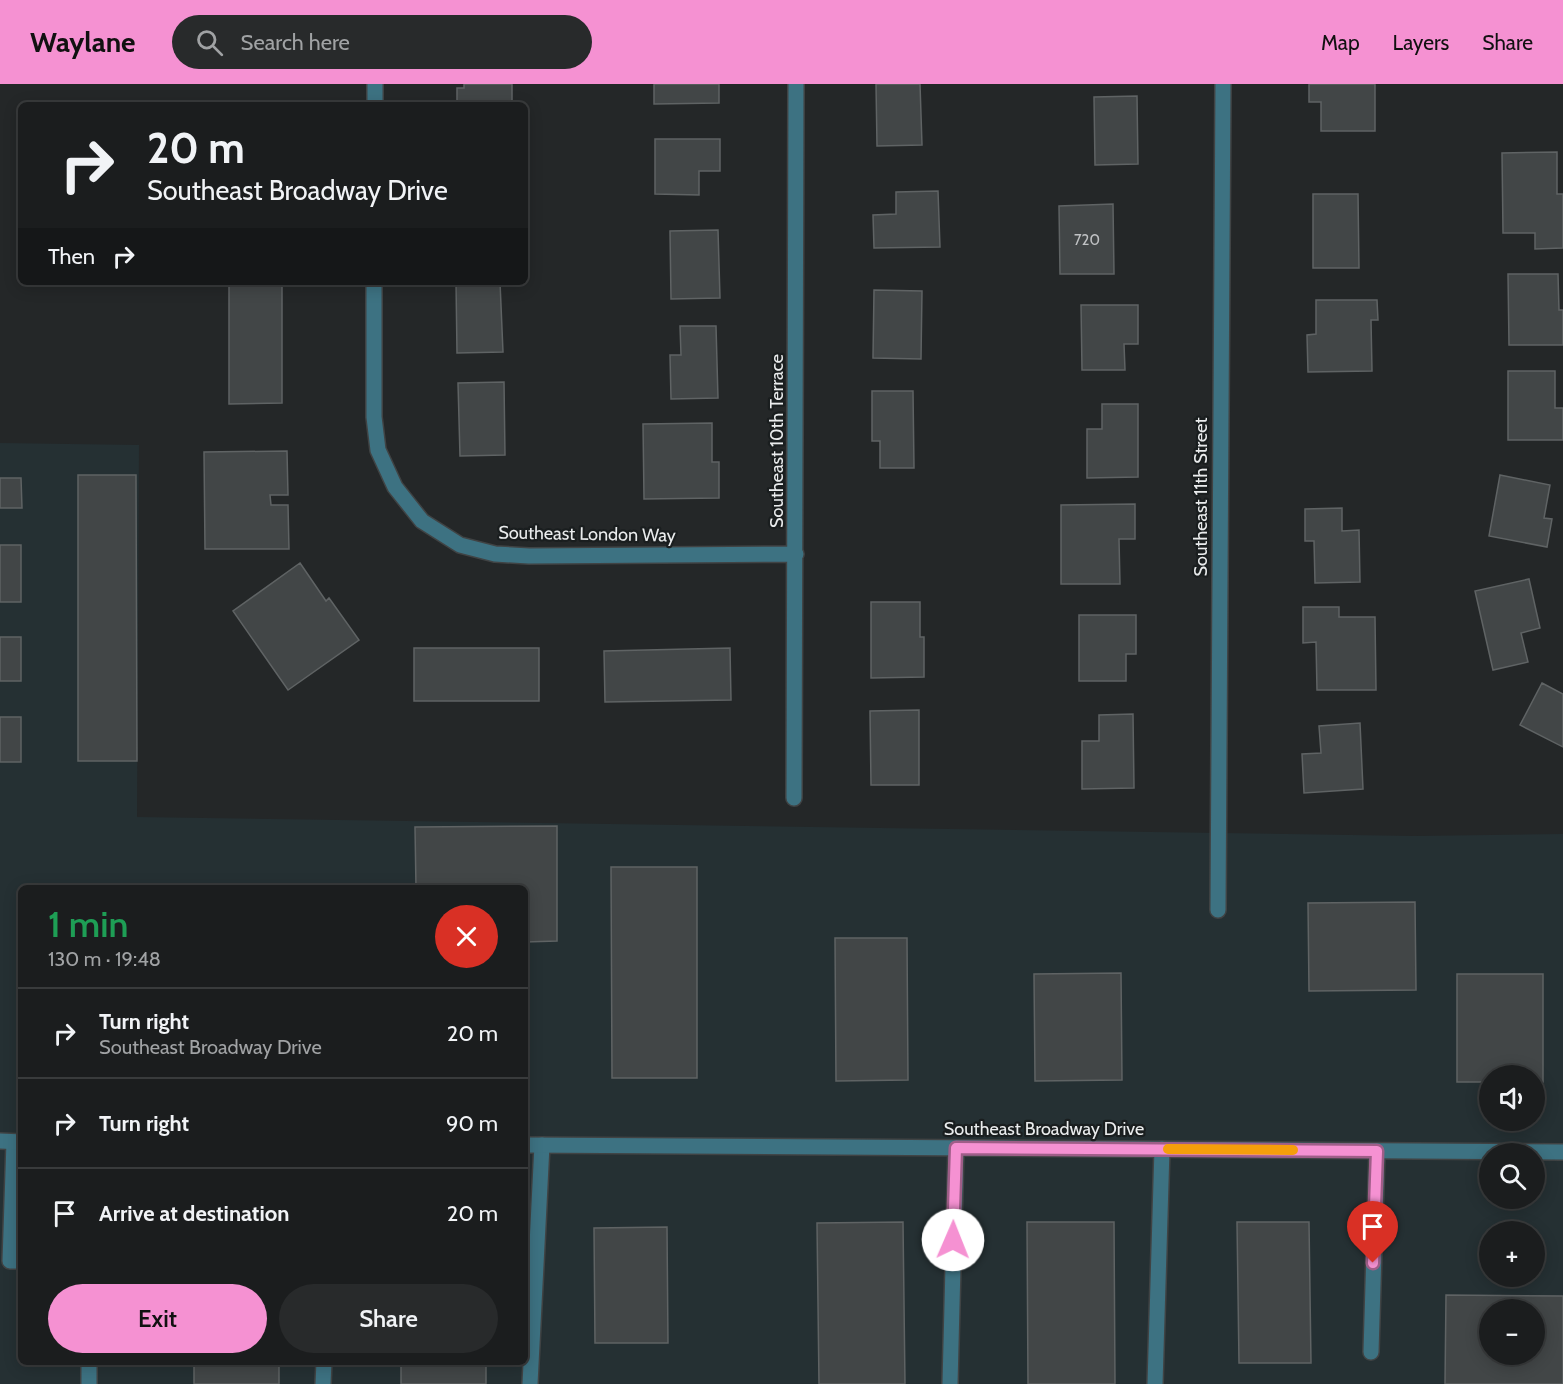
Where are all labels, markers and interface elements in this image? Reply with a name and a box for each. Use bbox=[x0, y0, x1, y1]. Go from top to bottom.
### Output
search box bbox=[172, 15, 592, 69]
text: Waylane bbox=[30, 25, 136, 59]
icon: search bbox=[193, 26, 226, 59]
text: Search here bbox=[241, 29, 350, 56]
text: Map bbox=[1321, 30, 1360, 55]
text: Layers bbox=[1393, 30, 1449, 55]
text: Share bbox=[1482, 30, 1533, 55]
text: 20 m bbox=[147, 122, 245, 174]
icon: right bbox=[48, 126, 126, 204]
text: Southeast Broadway Drive bbox=[147, 174, 448, 207]
house number: 720 bbox=[1074, 231, 1100, 249]
icon: right bbox=[107, 240, 140, 273]
text: Then bbox=[48, 243, 95, 270]
street label: Southeast 10th Terrace bbox=[766, 354, 788, 528]
street label: Southeast 11th Street bbox=[1190, 418, 1212, 576]
street label: Southeast London Way bbox=[498, 521, 676, 547]
text: 1 min bbox=[48, 902, 128, 946]
button: close bbox=[435, 905, 498, 968]
text: 130 m · 19:48 bbox=[48, 947, 161, 971]
text: Turn right bbox=[99, 1008, 189, 1035]
icon: right bbox=[48, 1017, 81, 1050]
text: 20 m bbox=[447, 1020, 498, 1047]
text: Southeast Broadway Drive bbox=[99, 1035, 322, 1059]
map controls bbox=[1479, 1065, 1545, 1365]
button: sound bbox=[1479, 1065, 1545, 1131]
icon: right bbox=[48, 1107, 81, 1140]
text: Turn right bbox=[99, 1110, 189, 1137]
text: 90 m bbox=[446, 1110, 498, 1137]
street label: Southeast Broadway Drive bbox=[944, 1118, 1144, 1140]
button: search bbox=[1479, 1143, 1545, 1209]
icon: arrive bbox=[48, 1197, 81, 1230]
text: Arrive at destination bbox=[99, 1200, 289, 1227]
text: 20 m bbox=[447, 1200, 498, 1227]
pin bbox=[1347, 1201, 1398, 1263]
position arrow bbox=[921, 1208, 985, 1272]
icon: arrive bbox=[1356, 1210, 1389, 1243]
button: + bbox=[1479, 1221, 1545, 1287]
button: Exit bbox=[48, 1284, 267, 1353]
button: Share bbox=[279, 1284, 498, 1353]
button: − bbox=[1479, 1299, 1545, 1365]

